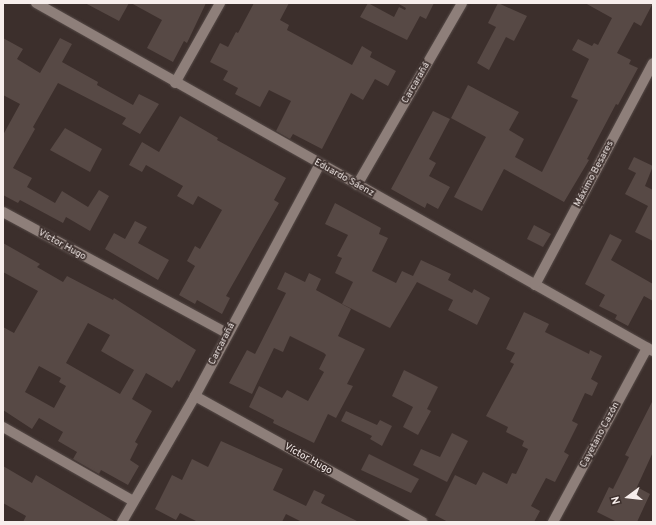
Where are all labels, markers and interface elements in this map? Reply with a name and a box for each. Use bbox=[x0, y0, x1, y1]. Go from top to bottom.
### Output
street label: Carcarañá bbox=[399, 60, 433, 106]
street label: Máximo Besares bbox=[572, 139, 616, 209]
street label: Eduardo Sáenz bbox=[312, 157, 376, 199]
street label: Víctor Hugo bbox=[36, 227, 88, 263]
street label: Carcarañá bbox=[206, 321, 238, 367]
street label: Cayetano Cazón bbox=[578, 400, 622, 470]
street label: Víctor Hugo bbox=[282, 441, 334, 477]
north arrow bbox=[608, 477, 648, 517]
text: N bbox=[609, 494, 624, 506]

